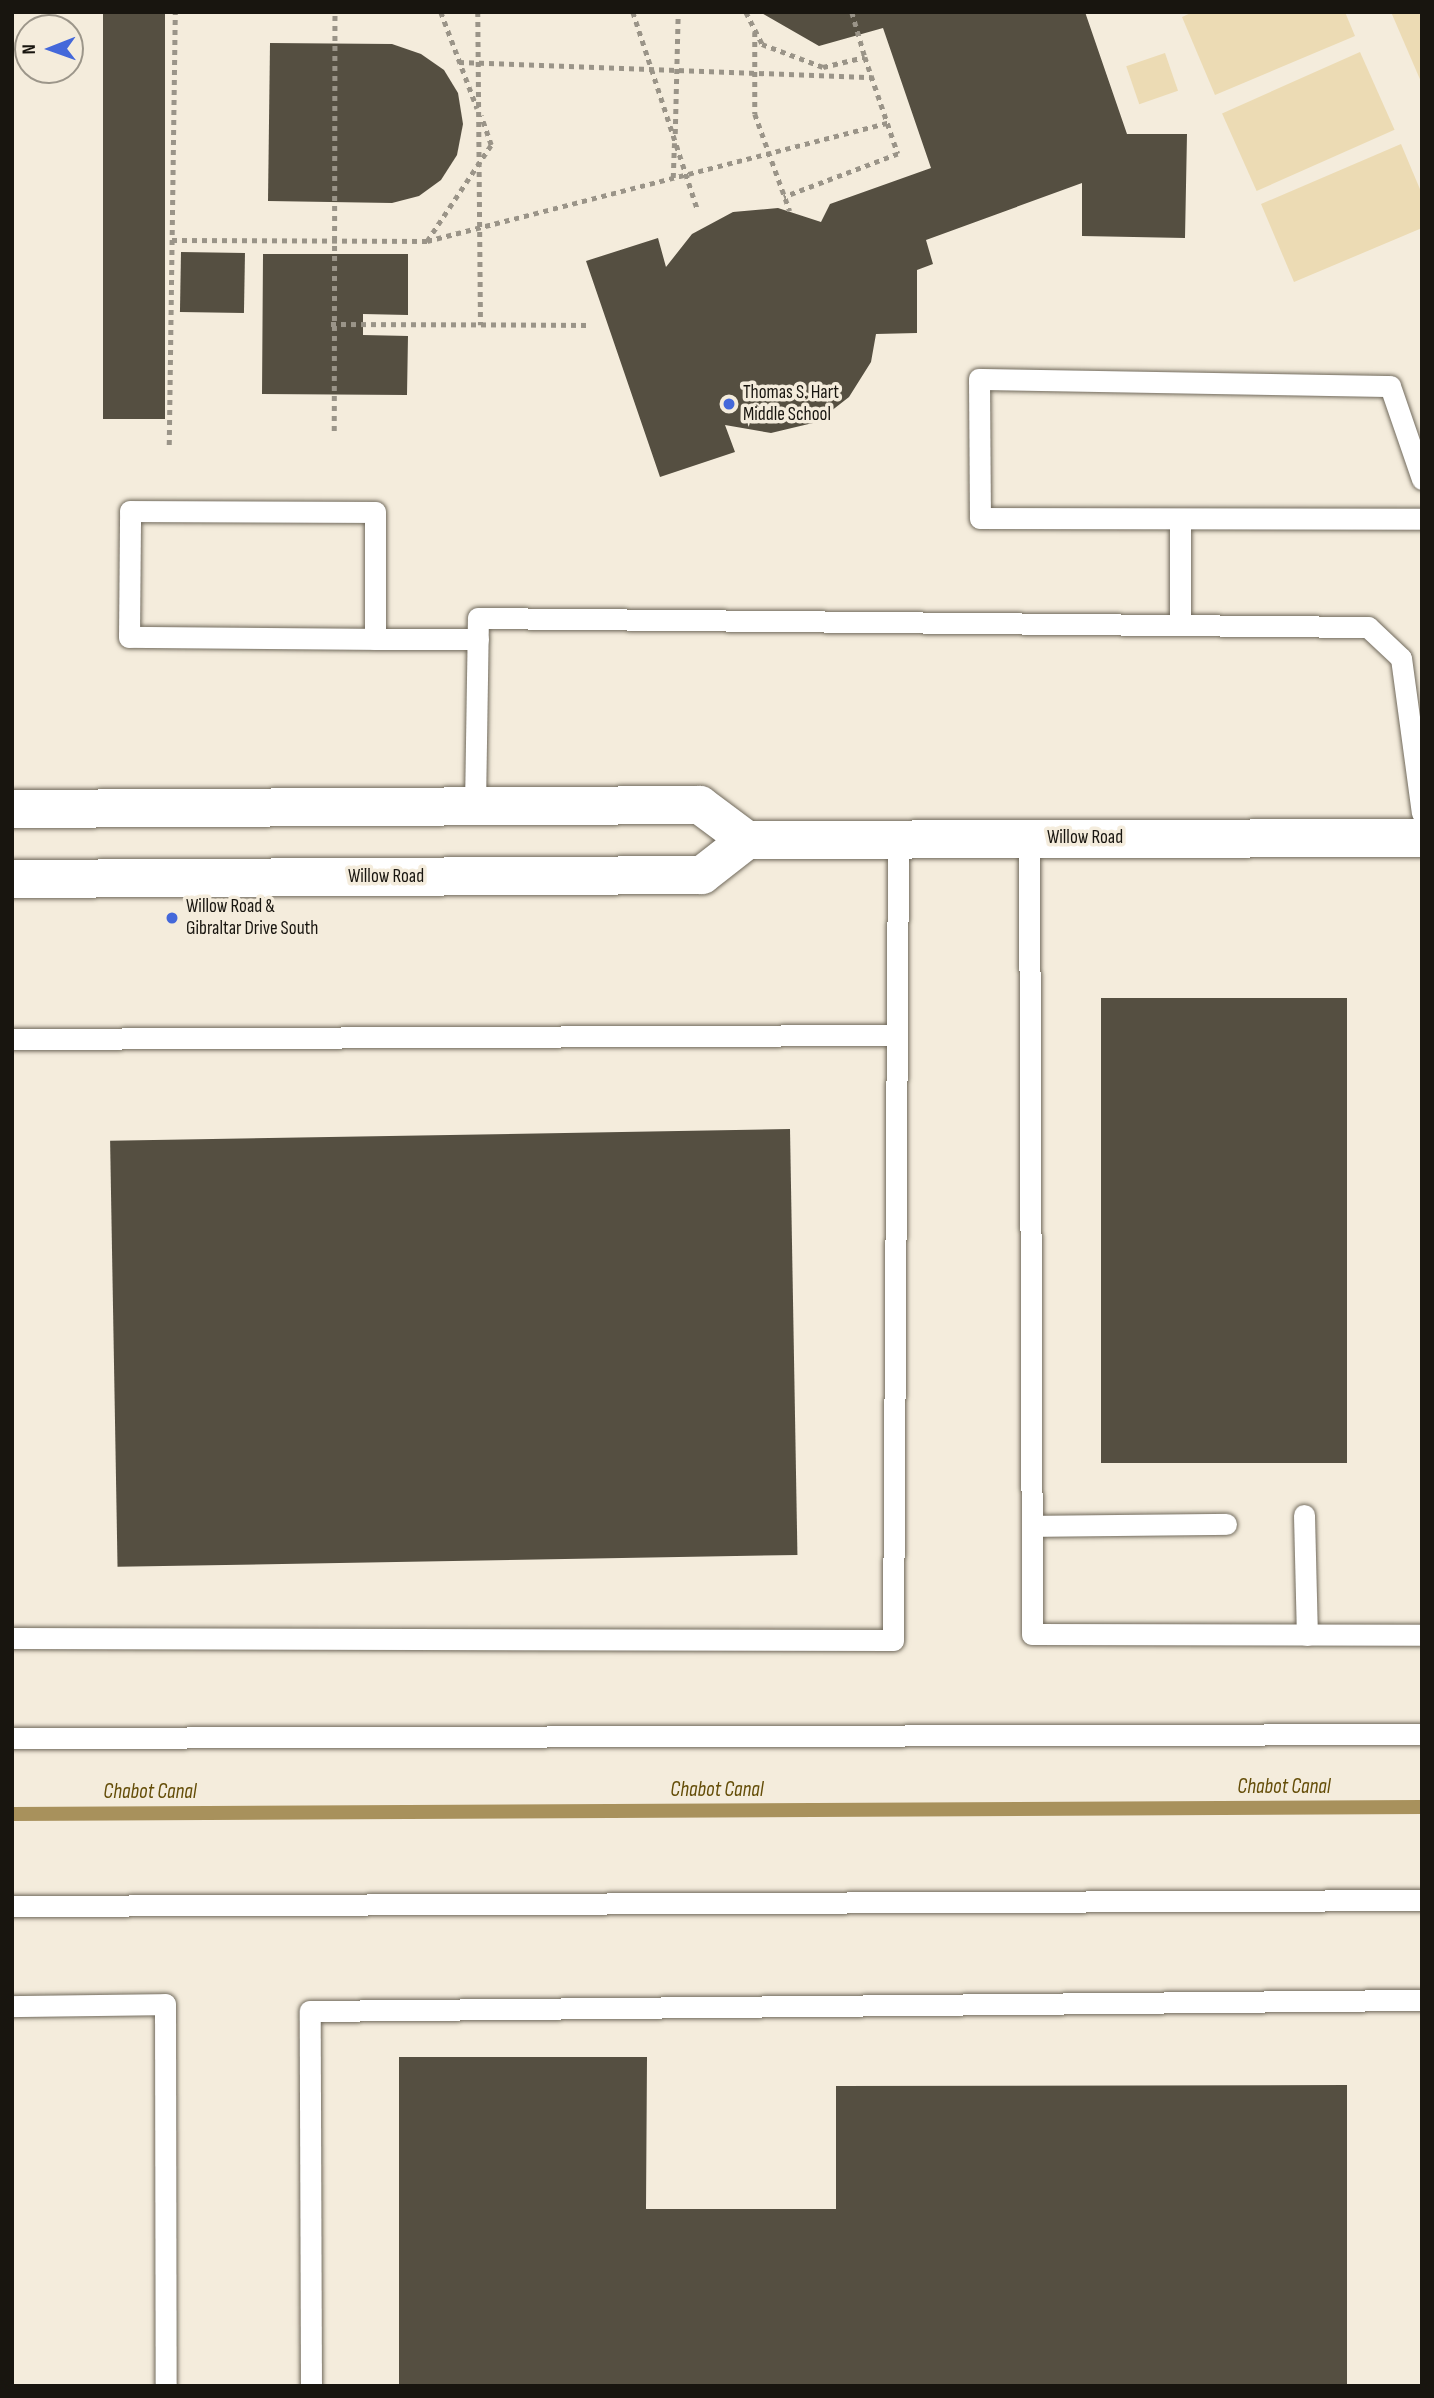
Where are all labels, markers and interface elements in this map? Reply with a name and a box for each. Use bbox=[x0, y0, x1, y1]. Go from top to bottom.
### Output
north arrow bbox=[14, 14, 84, 84]
text: N bbox=[18, 44, 41, 55]
place label: Thomas S. Hart Middle School bbox=[743, 382, 839, 426]
marker: Thomas S. Hart Middle School bbox=[721, 396, 737, 412]
street label: Willow Road bbox=[1047, 827, 1123, 849]
street label: Willow Road bbox=[348, 866, 424, 888]
place label: Willow Road & Gibraltar Drive South bbox=[186, 896, 319, 940]
marker: Willow Road & Gibraltar Drive South bbox=[164, 910, 180, 926]
water label: Chabot Canal bbox=[1237, 1774, 1331, 1800]
water label: Chabot Canal bbox=[670, 1777, 764, 1803]
water label: Chabot Canal bbox=[103, 1779, 197, 1805]

